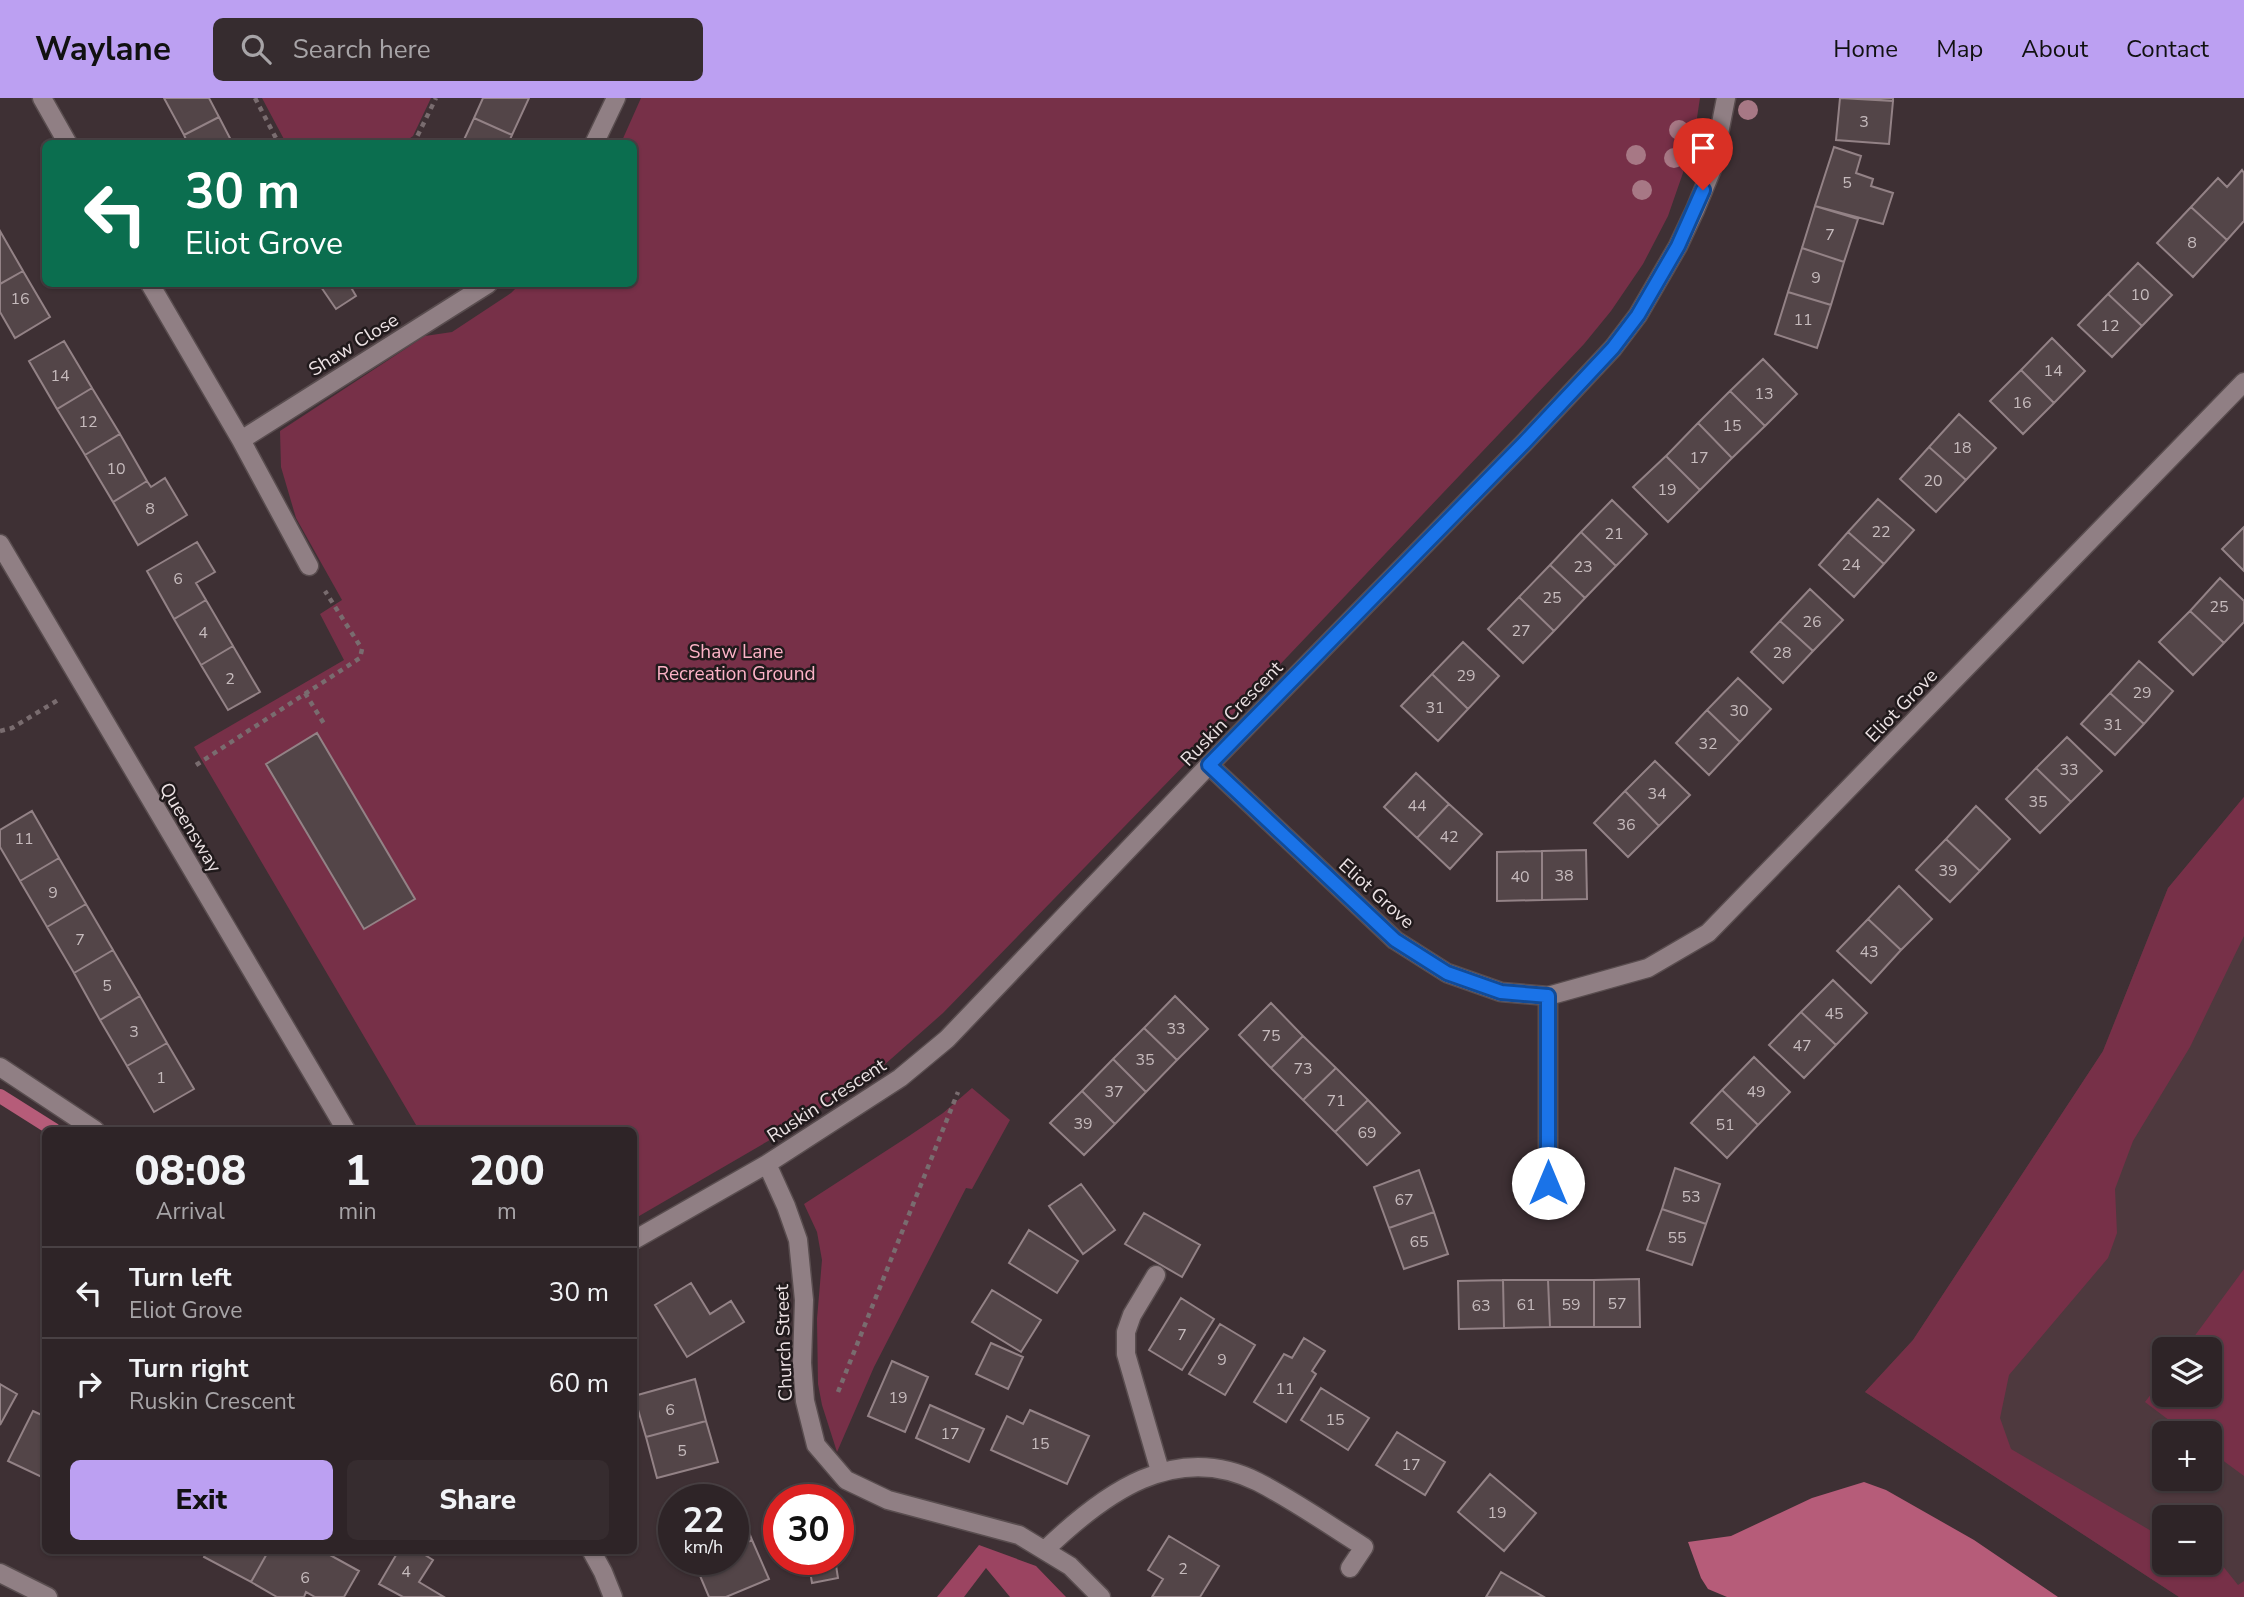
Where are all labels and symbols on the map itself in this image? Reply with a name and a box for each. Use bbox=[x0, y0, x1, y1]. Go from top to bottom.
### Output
house number: 3 bbox=[1859, 111, 1869, 133]
pin bbox=[1673, 118, 1733, 190]
house number: 5 bbox=[1842, 172, 1852, 194]
house number: 7 bbox=[1825, 224, 1835, 246]
house number: 8 bbox=[2187, 232, 2197, 254]
house number: 9 bbox=[1811, 267, 1821, 289]
house number: 10 bbox=[2130, 284, 2150, 306]
house number: 16 bbox=[10, 288, 30, 310]
street label: Shaw Close bbox=[304, 307, 403, 383]
house number: 11 bbox=[1793, 309, 1813, 331]
house number: 12 bbox=[2100, 315, 2120, 337]
house number: 14 bbox=[2043, 360, 2063, 382]
house number: 14 bbox=[50, 365, 70, 387]
house number: 13 bbox=[1754, 383, 1774, 405]
house number: 16 bbox=[2012, 392, 2032, 414]
house number: 12 bbox=[78, 411, 98, 433]
house number: 15 bbox=[1722, 415, 1742, 437]
house number: 18 bbox=[1952, 437, 1972, 459]
house number: 17 bbox=[1689, 447, 1709, 469]
house number: 10 bbox=[106, 458, 126, 480]
house number: 20 bbox=[1923, 470, 1943, 492]
house number: 19 bbox=[1657, 479, 1677, 501]
house number: 8 bbox=[145, 498, 155, 520]
house number: 22 bbox=[1871, 521, 1891, 543]
house number: 21 bbox=[1604, 523, 1624, 545]
house number: 24 bbox=[1841, 554, 1861, 576]
house number: 23 bbox=[1573, 556, 1593, 578]
house number: 6 bbox=[173, 568, 183, 590]
house number: 25 bbox=[1542, 587, 1562, 609]
house number: 25 bbox=[2209, 596, 2229, 618]
house number: 26 bbox=[1802, 611, 1822, 633]
house number: 27 bbox=[1511, 620, 1531, 642]
house number: 4 bbox=[198, 622, 208, 644]
park label: Shaw Lane Recreation Ground bbox=[656, 639, 816, 687]
house number: 28 bbox=[1772, 642, 1792, 664]
street label: Ruskin Crescent bbox=[1175, 655, 1289, 772]
street label: Eliot Grove bbox=[1860, 663, 1944, 748]
house number: 29 bbox=[1456, 665, 1476, 687]
house number: 2 bbox=[225, 668, 235, 690]
house number: 29 bbox=[2132, 682, 2152, 704]
house number: 31 bbox=[1425, 697, 1445, 719]
house number: 30 bbox=[1729, 700, 1749, 722]
house number: 31 bbox=[2103, 714, 2123, 736]
house number: 32 bbox=[1698, 733, 1718, 755]
house number: 33 bbox=[2059, 759, 2079, 781]
street label: Queensway bbox=[153, 778, 227, 878]
house number: 34 bbox=[1647, 783, 1667, 805]
house number: 35 bbox=[2028, 791, 2048, 813]
house number: 44 bbox=[1407, 795, 1427, 817]
house number: 36 bbox=[1616, 814, 1636, 836]
house number: 42 bbox=[1439, 826, 1459, 848]
house number: 11 bbox=[14, 828, 34, 850]
street label: Eliot Grove bbox=[1333, 853, 1420, 935]
house number: 39 bbox=[1938, 860, 1958, 882]
house number: 38 bbox=[1554, 865, 1574, 887]
house number: 40 bbox=[1510, 866, 1530, 888]
house number: 9 bbox=[48, 882, 58, 904]
house number: 7 bbox=[75, 929, 85, 951]
house number: 43 bbox=[1859, 941, 1879, 963]
house number: 5 bbox=[102, 975, 112, 997]
house number: 45 bbox=[1824, 1003, 1844, 1025]
house number: 33 bbox=[1166, 1018, 1186, 1040]
house number: 3 bbox=[129, 1021, 139, 1043]
house number: 75 bbox=[1261, 1025, 1281, 1047]
house number: 47 bbox=[1792, 1035, 1812, 1057]
house number: 35 bbox=[1135, 1049, 1155, 1071]
street label: Ruskin Crescent bbox=[762, 1052, 891, 1149]
house number: 73 bbox=[1293, 1058, 1313, 1080]
house number: 1 bbox=[156, 1067, 166, 1089]
house number: 37 bbox=[1104, 1081, 1124, 1103]
house number: 49 bbox=[1746, 1081, 1766, 1103]
house number: 71 bbox=[1326, 1090, 1346, 1112]
house number: 39 bbox=[1073, 1113, 1093, 1135]
house number: 51 bbox=[1715, 1114, 1735, 1136]
house number: 69 bbox=[1357, 1122, 1377, 1144]
position arrow bbox=[1511, 1146, 1585, 1220]
house number: 53 bbox=[1681, 1186, 1701, 1208]
house number: 67 bbox=[1394, 1189, 1414, 1211]
house number: 55 bbox=[1667, 1227, 1687, 1249]
house number: 65 bbox=[1409, 1231, 1429, 1253]
street label: Church Street bbox=[769, 1284, 799, 1402]
house number: 57 bbox=[1607, 1293, 1627, 1315]
house number: 61 bbox=[1516, 1294, 1536, 1316]
house number: 59 bbox=[1561, 1294, 1581, 1316]
house number: 63 bbox=[1471, 1295, 1491, 1317]
house number: 7 bbox=[1177, 1324, 1187, 1346]
house number: 9 bbox=[1217, 1349, 1227, 1371]
house number: 11 bbox=[1275, 1378, 1295, 1400]
house number: 19 bbox=[888, 1387, 908, 1409]
house number: 6 bbox=[665, 1399, 675, 1421]
house number: 15 bbox=[1325, 1409, 1345, 1431]
house number: 17 bbox=[940, 1423, 960, 1445]
house number: 15 bbox=[1030, 1433, 1050, 1455]
house number: 5 bbox=[677, 1440, 687, 1462]
house number: 17 bbox=[1401, 1454, 1421, 1476]
speed limit sign: 30 bbox=[763, 1484, 854, 1575]
house number: 19 bbox=[1487, 1502, 1507, 1524]
house number: 2 bbox=[1178, 1558, 1188, 1580]
house number: 4 bbox=[401, 1561, 411, 1583]
house number: 6 bbox=[300, 1567, 310, 1589]

